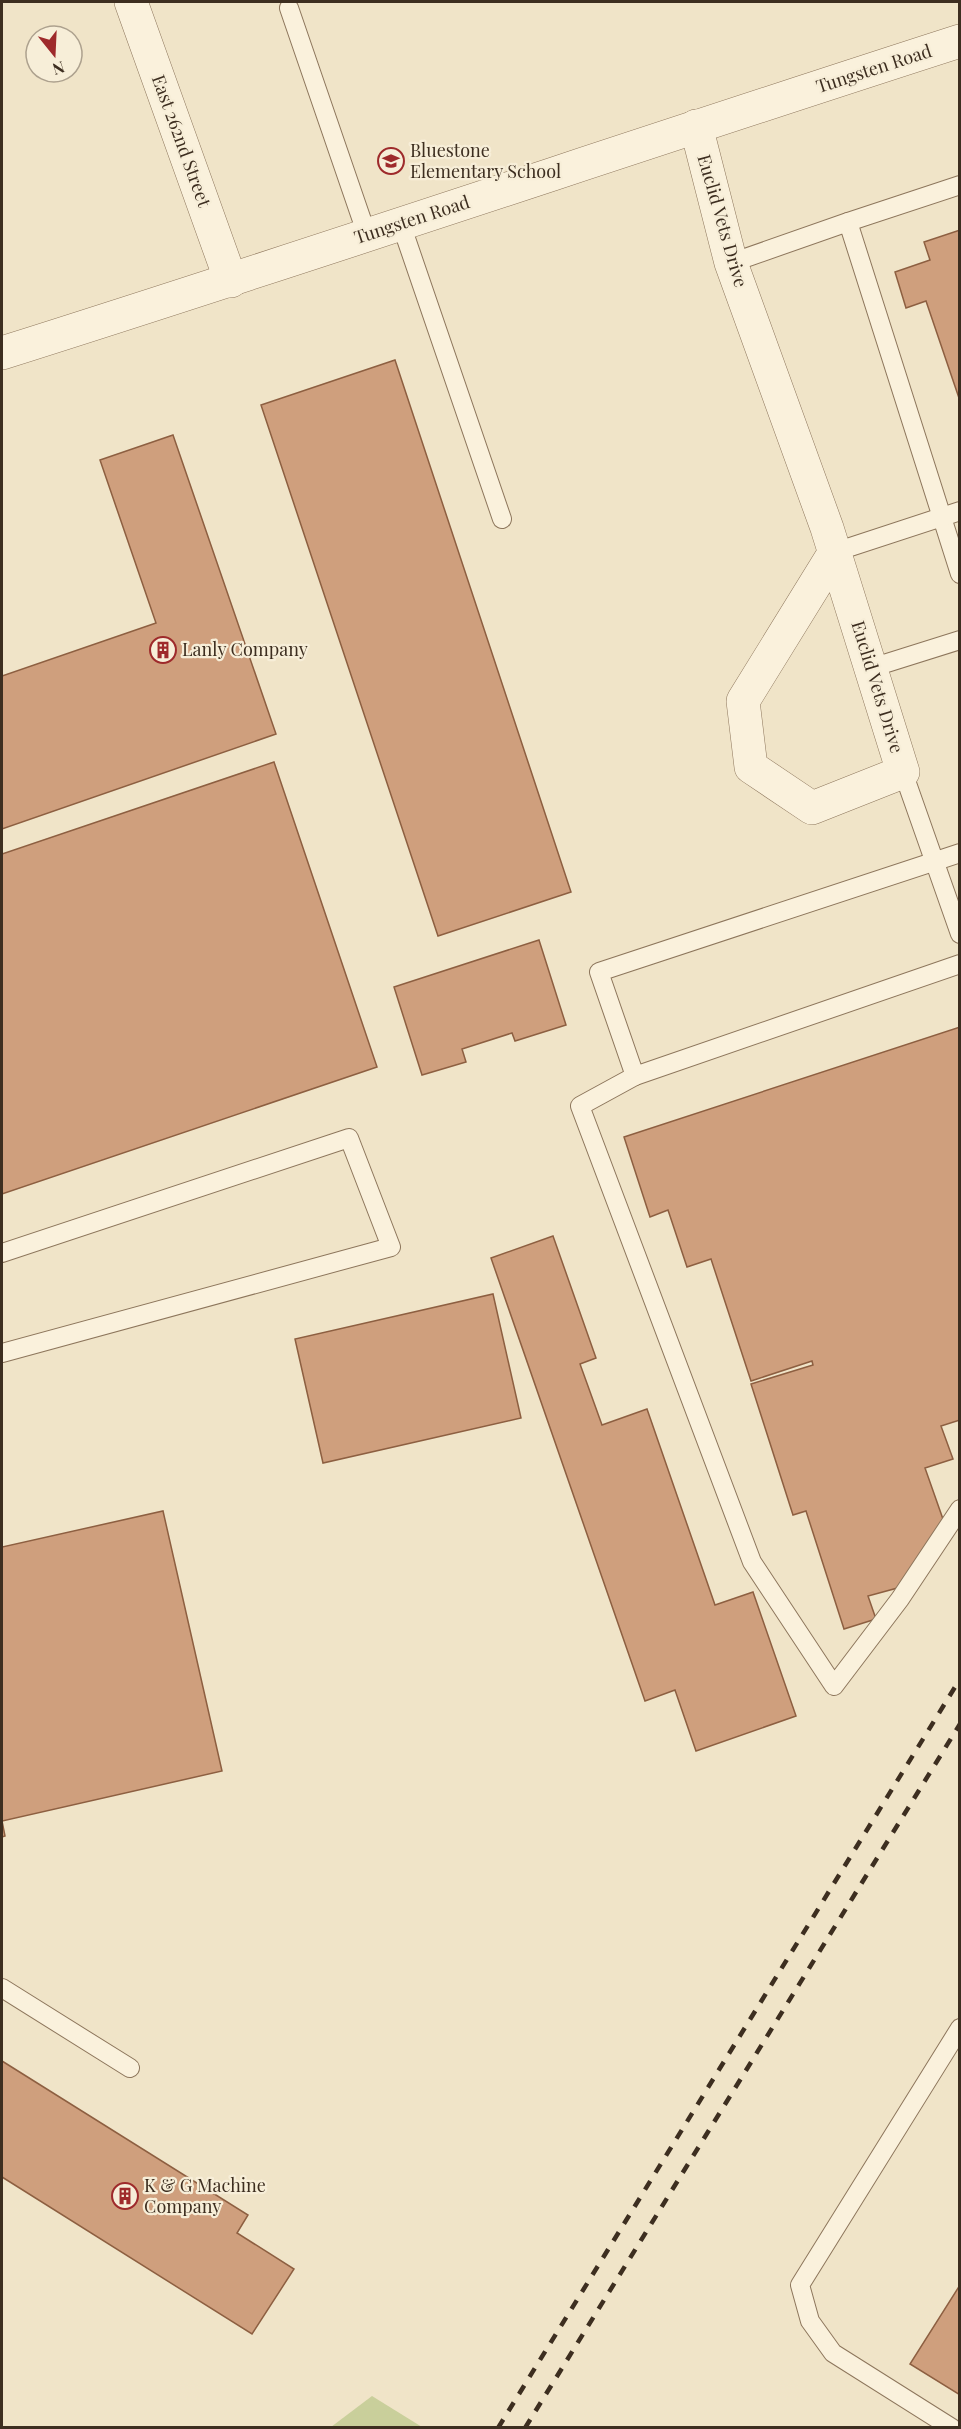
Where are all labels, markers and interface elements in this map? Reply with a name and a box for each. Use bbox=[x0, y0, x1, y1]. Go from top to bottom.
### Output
north arrow bbox=[24, 24, 84, 84]
street label: Tungsten Road bbox=[813, 38, 935, 98]
text: N bbox=[50, 57, 68, 81]
street label: East 262nd Street bbox=[147, 71, 217, 211]
place label: Bluestone Elementary School bbox=[410, 138, 561, 183]
school or university icon: Bluestone Elementary School bbox=[376, 146, 406, 176]
street label: Euclid Vets Drive bbox=[693, 151, 753, 290]
street label: Tungsten Road bbox=[351, 189, 473, 249]
street label: Euclid Vets Drive bbox=[846, 618, 909, 756]
building icon: Lanly Company bbox=[148, 635, 178, 665]
place label: Lanly Company bbox=[182, 637, 308, 661]
place label: K & G Machine Company bbox=[144, 2173, 266, 2218]
building icon: K & G Machine Company bbox=[110, 2181, 140, 2211]

